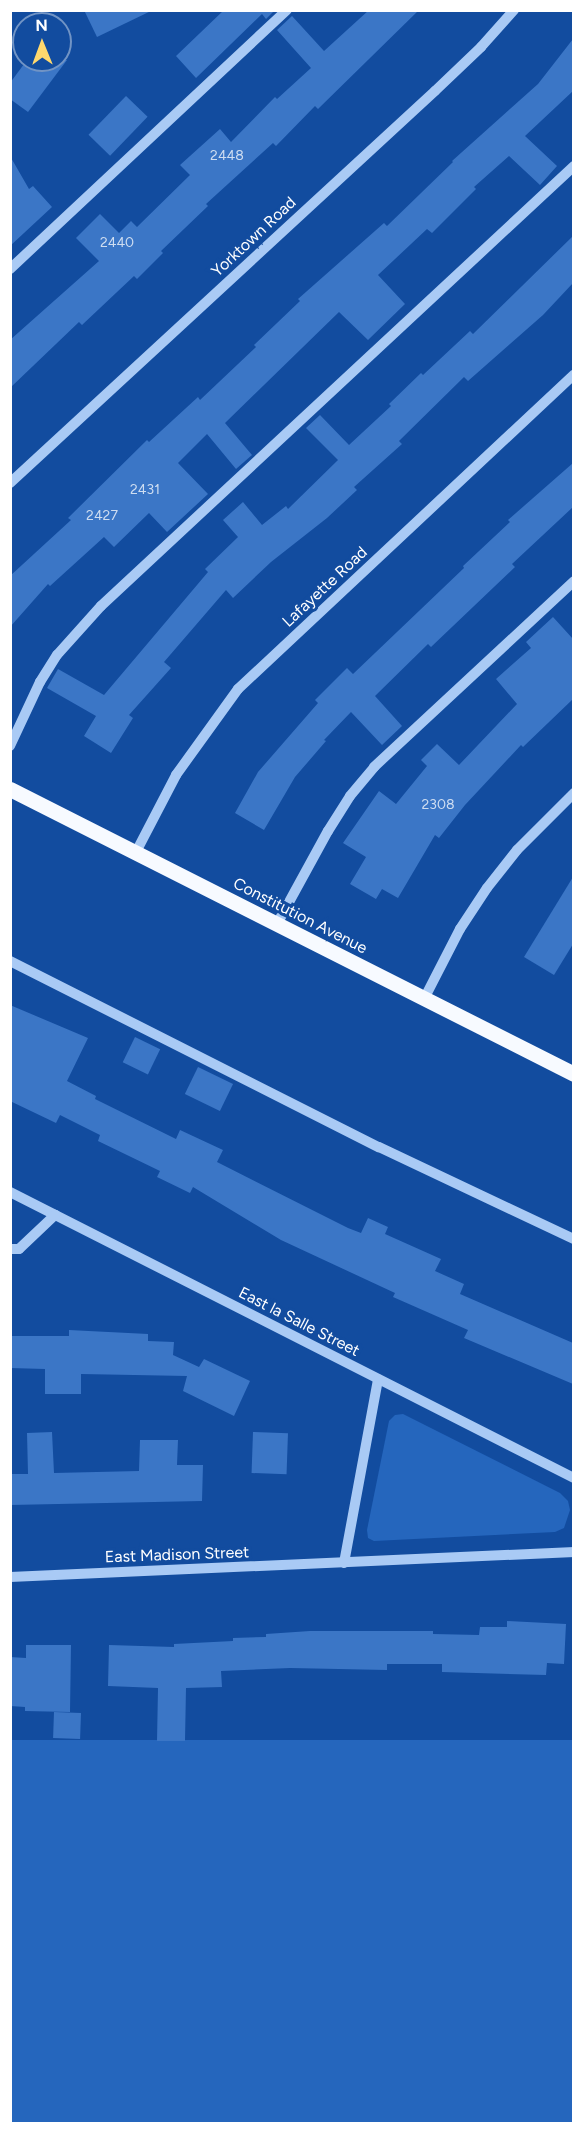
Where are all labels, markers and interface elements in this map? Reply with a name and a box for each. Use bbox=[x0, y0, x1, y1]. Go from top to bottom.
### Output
north arrow bbox=[12, 12, 72, 72]
text: N bbox=[35, 16, 48, 35]
house number: 2448 bbox=[210, 148, 244, 164]
street label: Yorktown Road bbox=[208, 193, 300, 281]
house number: 2440 bbox=[100, 235, 134, 251]
house number: 2431 bbox=[130, 482, 160, 498]
house number: 2427 bbox=[86, 508, 118, 524]
street label: Lafayette Road bbox=[279, 543, 371, 631]
house number: 2308 bbox=[421, 797, 455, 813]
street label: Constitution Avenue bbox=[230, 874, 370, 958]
street label: East la Salle Street bbox=[235, 1283, 363, 1361]
street label: East Madison Street bbox=[105, 1543, 249, 1567]

